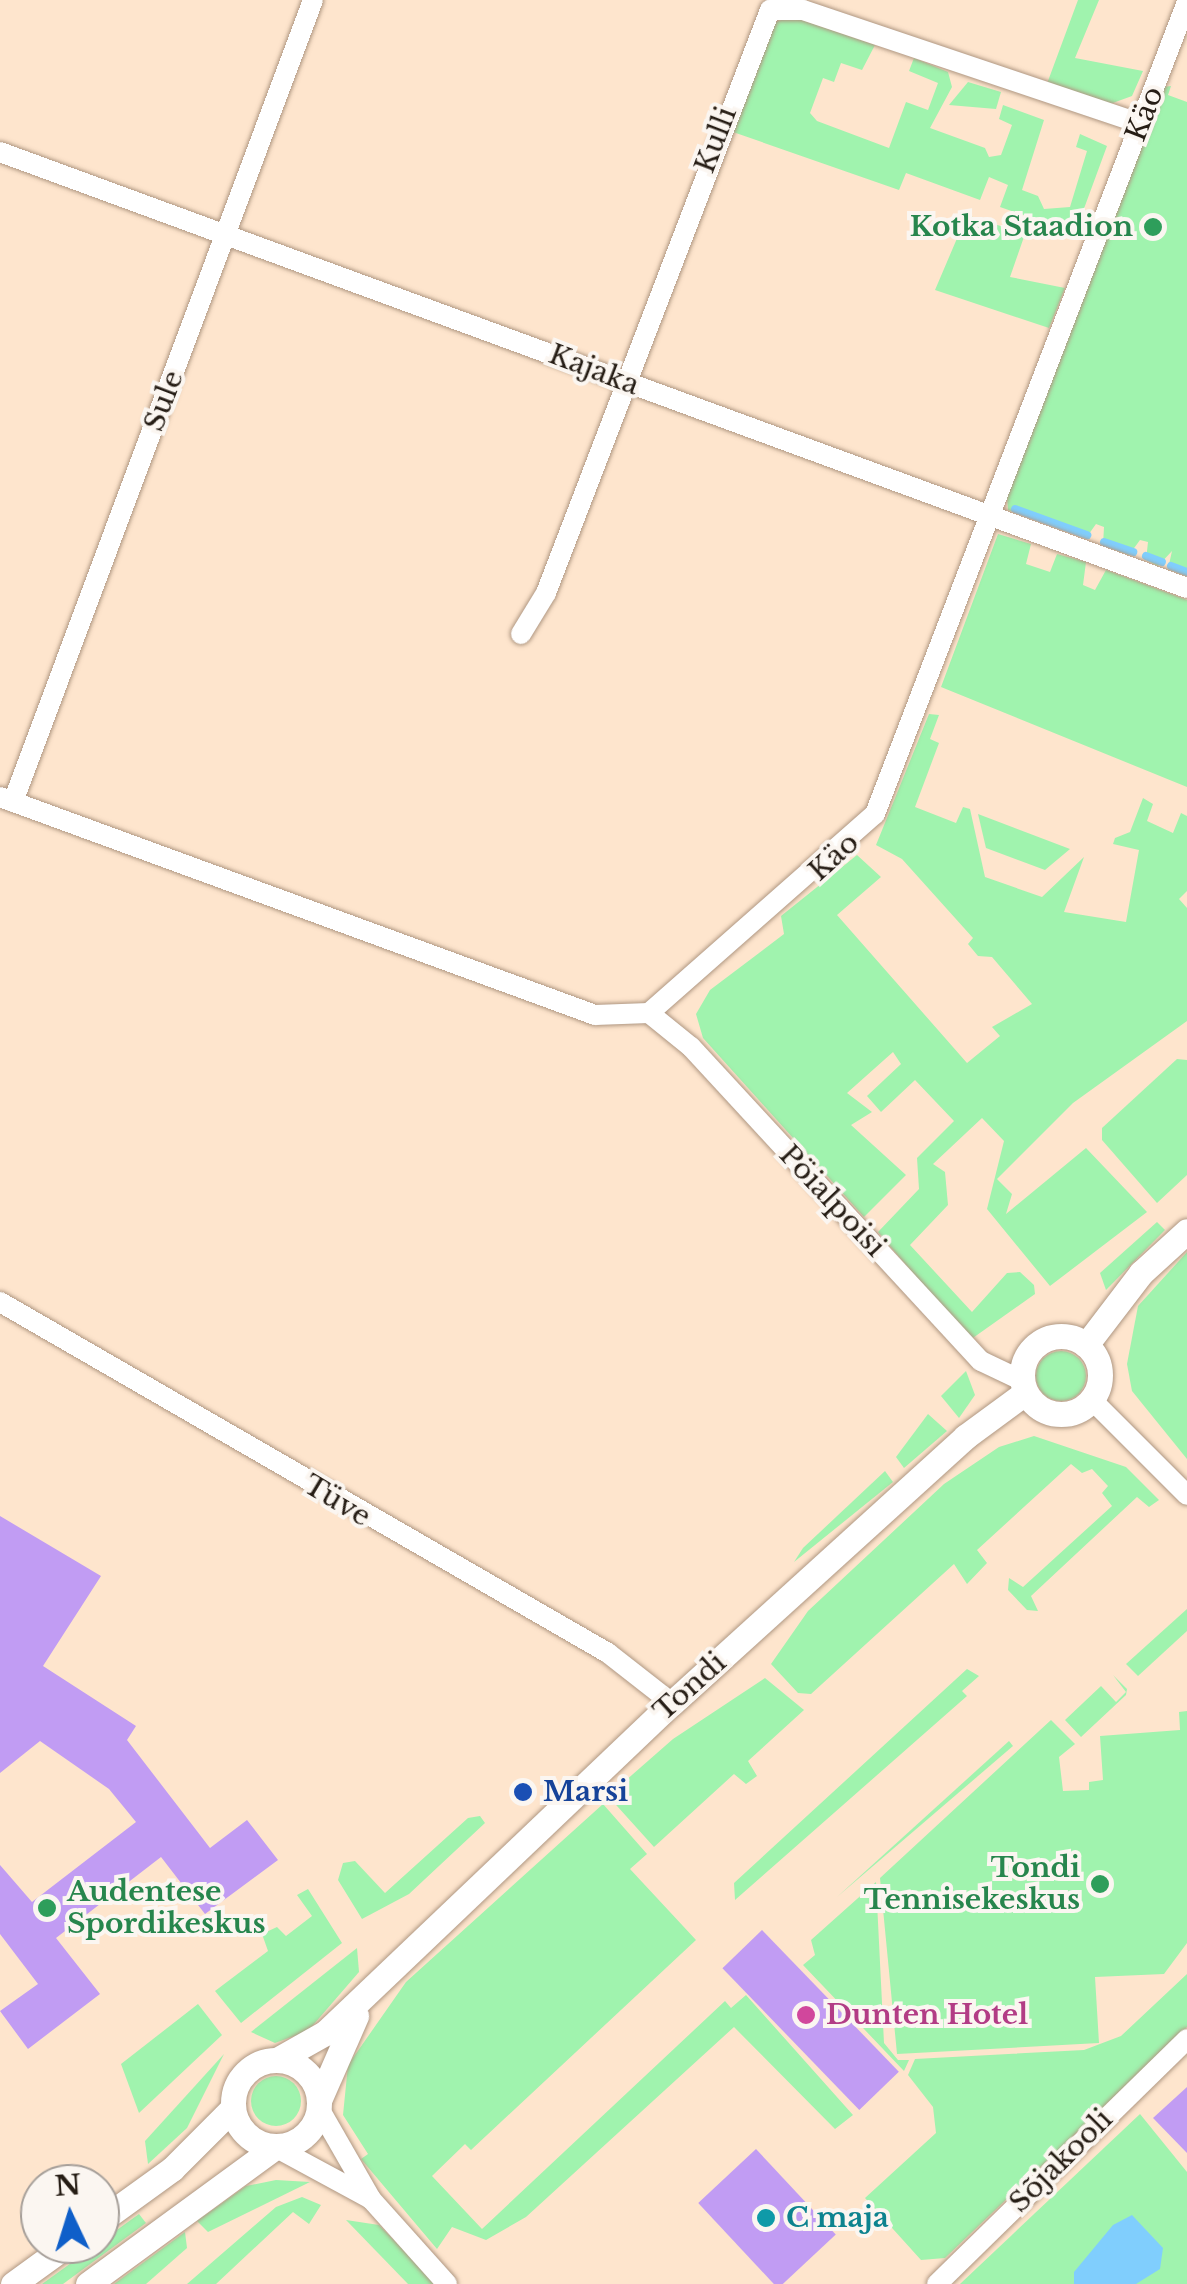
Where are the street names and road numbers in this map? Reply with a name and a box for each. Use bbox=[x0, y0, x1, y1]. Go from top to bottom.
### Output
street label: Käo bbox=[1119, 82, 1171, 146]
street label: Kulli bbox=[688, 102, 744, 178]
street label: Kajaka bbox=[544, 337, 644, 403]
street label: Sule bbox=[137, 366, 191, 436]
street label: Käo bbox=[802, 826, 866, 888]
street label: Pöialpoisi bbox=[772, 1138, 892, 1264]
street label: Tüve bbox=[297, 1468, 377, 1534]
street label: Tondi bbox=[647, 1646, 733, 1728]
street label: Sõjakooli bbox=[1002, 2102, 1120, 2220]

